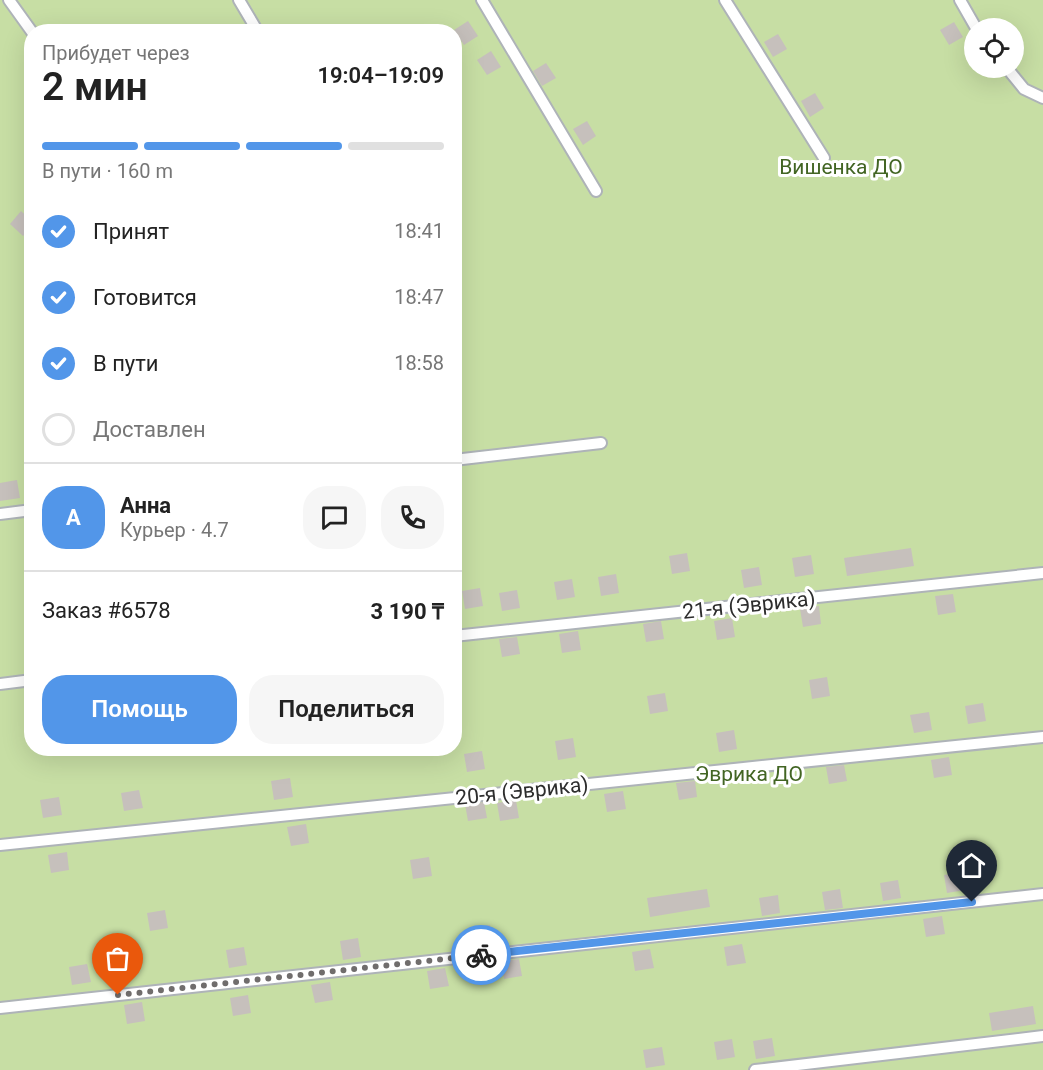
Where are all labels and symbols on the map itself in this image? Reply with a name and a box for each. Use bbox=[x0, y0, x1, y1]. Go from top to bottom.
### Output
park label: Вишенка ДО bbox=[779, 155, 903, 179]
street label: 21-я (Эврика) bbox=[681, 586, 817, 624]
park label: Эврика ДО bbox=[695, 762, 803, 786]
street label: 20-я (Эврика) bbox=[454, 772, 590, 810]
pin bbox=[946, 840, 997, 902]
courier bbox=[451, 925, 511, 985]
pin bbox=[92, 933, 143, 995]

